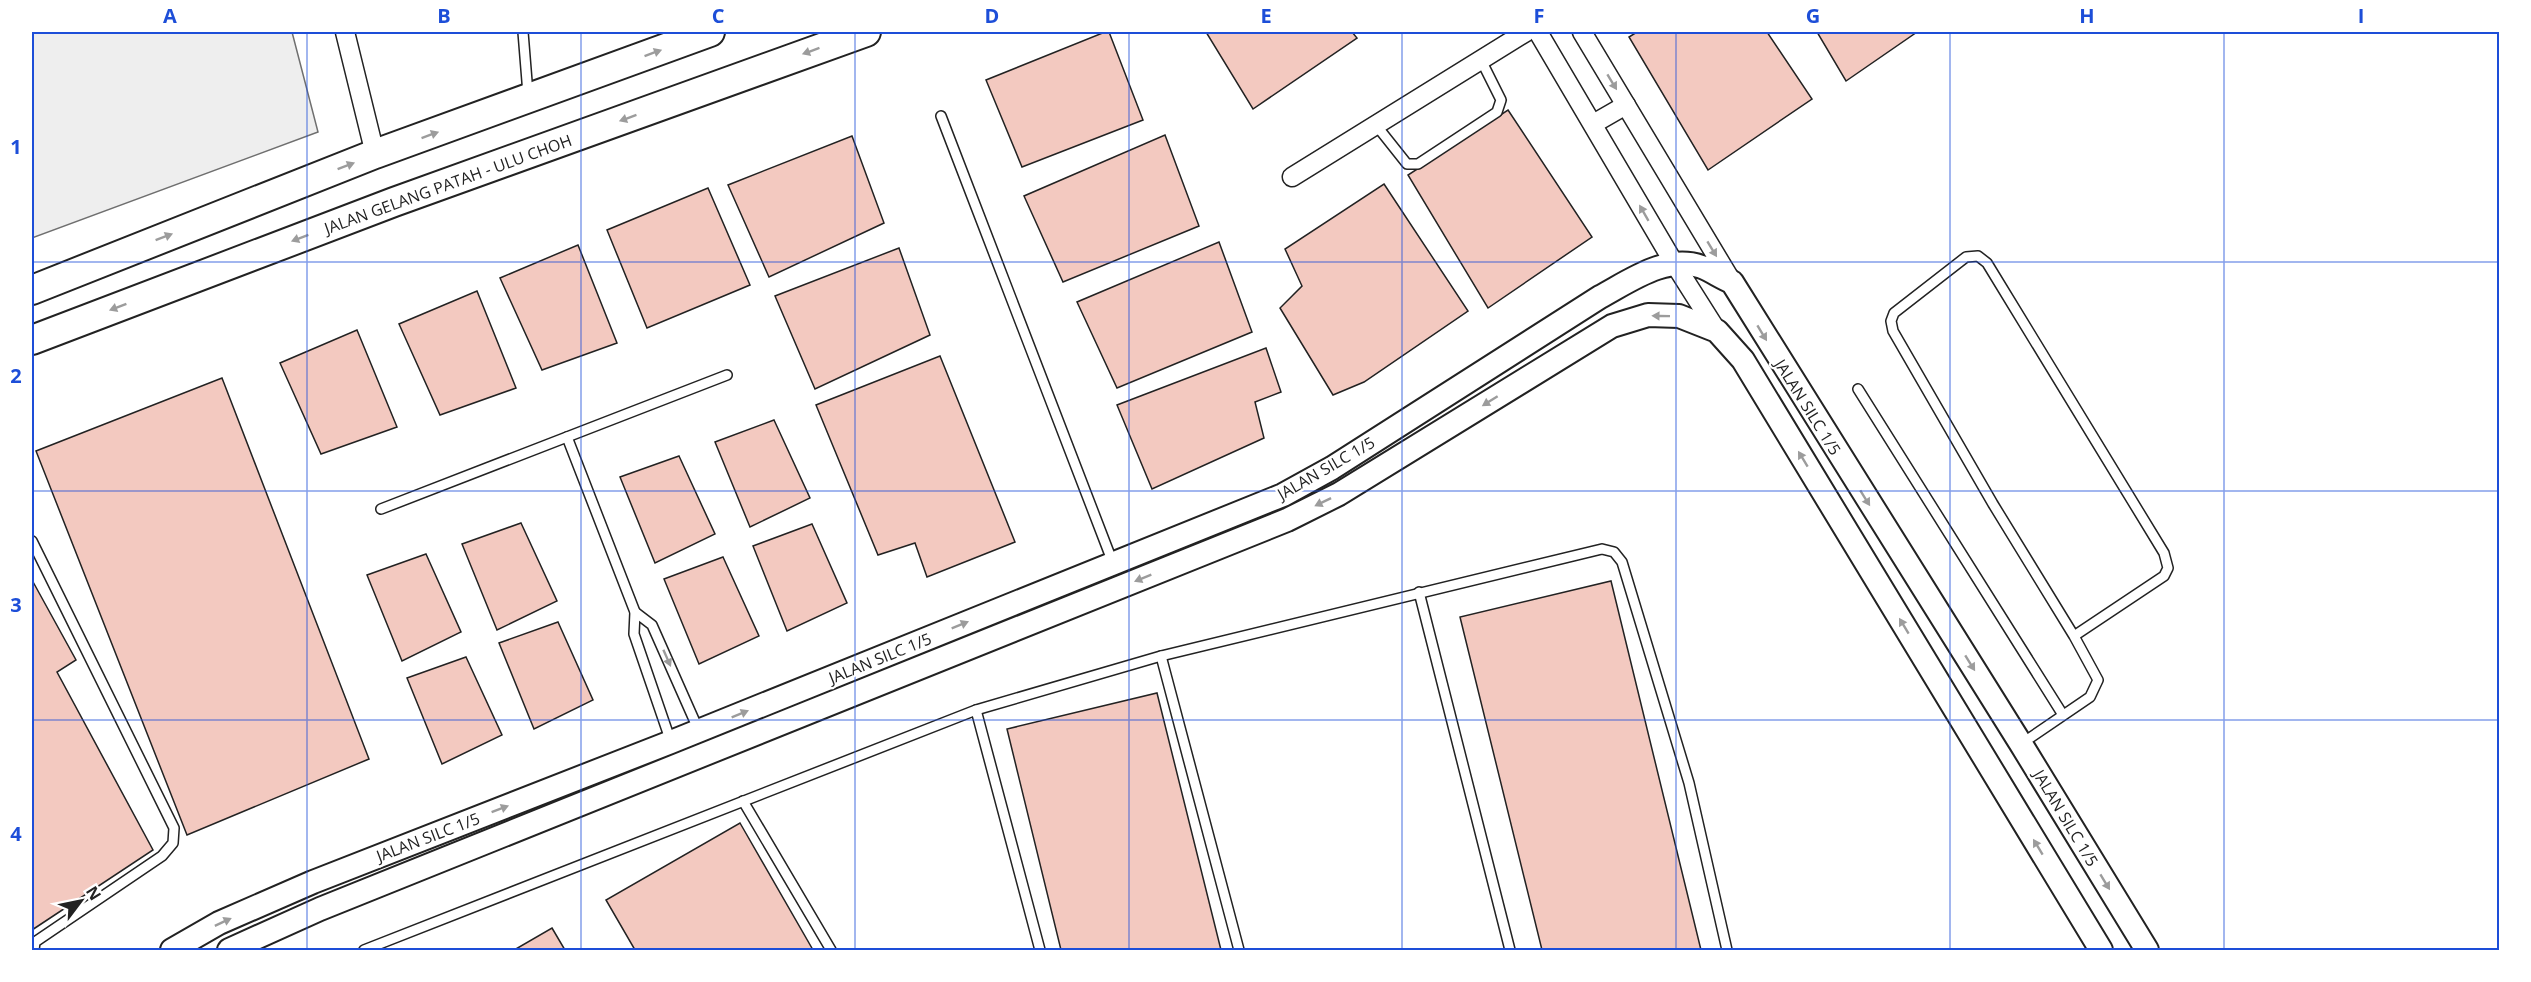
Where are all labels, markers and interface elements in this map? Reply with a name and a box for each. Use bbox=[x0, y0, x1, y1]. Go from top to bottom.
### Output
text: A bbox=[163, 2, 177, 29]
text: B bbox=[437, 2, 451, 29]
text: C bbox=[712, 2, 725, 29]
text: D bbox=[985, 2, 999, 29]
text: E bbox=[1260, 2, 1272, 29]
text: F bbox=[1534, 2, 1544, 29]
text: G bbox=[1806, 2, 1820, 29]
text: H bbox=[2079, 2, 2095, 29]
text: I bbox=[2358, 2, 2364, 29]
one-way arrow bbox=[644, 47, 662, 57]
one-way arrow bbox=[802, 47, 820, 57]
one-way arrow bbox=[1607, 74, 1617, 91]
one-way arrow bbox=[619, 113, 637, 123]
street label: JALAN GELANG PATAH - ULU CHOH bbox=[319, 129, 575, 240]
one-way arrow bbox=[421, 129, 439, 139]
text: 1 bbox=[10, 133, 22, 160]
one-way arrow bbox=[337, 161, 355, 171]
one-way arrow bbox=[1639, 205, 1650, 221]
one-way arrow bbox=[155, 232, 173, 242]
one-way arrow bbox=[291, 234, 309, 243]
one-way arrow bbox=[1706, 241, 1717, 257]
one-way arrow bbox=[109, 303, 127, 313]
one-way arrow bbox=[1652, 311, 1671, 321]
one-way arrow bbox=[1756, 325, 1767, 341]
street label: JALAN SILC 1/5 bbox=[1769, 353, 1846, 459]
text: 2 bbox=[10, 362, 22, 389]
one-way arrow bbox=[1481, 396, 1498, 407]
street label: JALAN SILC 1/5 bbox=[1272, 431, 1379, 506]
one-way arrow bbox=[1798, 450, 1808, 467]
one-way arrow bbox=[1860, 490, 1871, 506]
one-way arrow bbox=[1314, 498, 1331, 507]
one-way arrow bbox=[1134, 574, 1152, 583]
text: 3 bbox=[10, 591, 22, 618]
one-way arrow bbox=[1898, 618, 1909, 634]
one-way arrow bbox=[951, 620, 969, 629]
street label: JALAN SILC 1/5 bbox=[823, 627, 935, 689]
one-way arrow bbox=[662, 650, 672, 668]
one-way arrow bbox=[1964, 655, 1975, 671]
one-way arrow bbox=[732, 709, 750, 719]
street label: JALAN SILC 1/5 bbox=[2027, 764, 2104, 870]
one-way arrow bbox=[492, 804, 510, 814]
street label: JALAN SILC 1/5 bbox=[371, 807, 483, 868]
text: 4 bbox=[10, 820, 22, 847]
one-way arrow bbox=[2032, 839, 2043, 855]
north arrow bbox=[51, 871, 111, 931]
one-way arrow bbox=[2100, 874, 2111, 890]
text: N bbox=[81, 882, 106, 904]
one-way arrow bbox=[214, 917, 231, 926]

